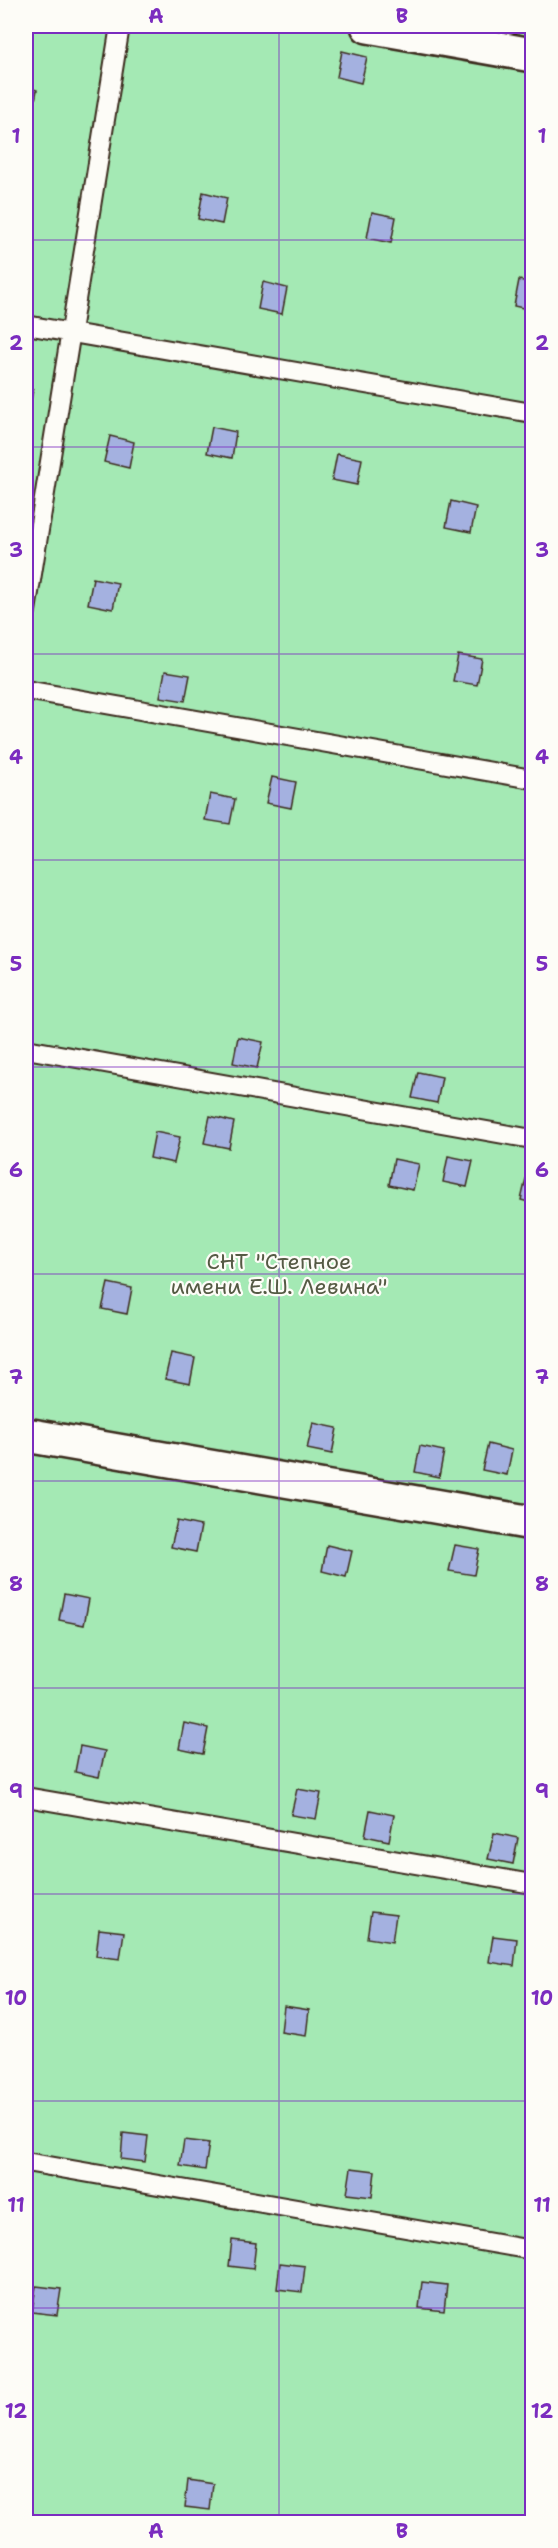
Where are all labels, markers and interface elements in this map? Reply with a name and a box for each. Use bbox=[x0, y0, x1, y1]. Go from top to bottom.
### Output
text: A bbox=[148, 3, 164, 29]
text: B bbox=[396, 3, 408, 29]
text: 1 bbox=[11, 123, 21, 149]
text: 1 bbox=[537, 123, 547, 149]
text: 2 bbox=[9, 330, 23, 356]
text: 2 bbox=[535, 330, 549, 356]
text: 3 bbox=[9, 537, 23, 563]
text: 3 bbox=[535, 537, 549, 563]
text: 4 bbox=[9, 744, 23, 770]
text: 4 bbox=[535, 744, 549, 770]
text: 5 bbox=[10, 951, 22, 977]
text: 5 bbox=[536, 951, 548, 977]
text: 6 bbox=[9, 1157, 23, 1183]
text: 6 bbox=[535, 1157, 549, 1183]
park label: СНТ "Степное имени Е.Ш. Левина" bbox=[170, 1247, 388, 1301]
text: 7 bbox=[9, 1364, 23, 1390]
text: 7 bbox=[535, 1364, 549, 1390]
text: 8 bbox=[9, 1571, 23, 1597]
text: 8 bbox=[535, 1571, 549, 1597]
text: 9 bbox=[9, 1778, 23, 1804]
text: 9 bbox=[535, 1778, 549, 1804]
text: 10 bbox=[5, 1985, 27, 2011]
text: 10 bbox=[531, 1985, 553, 2011]
text: 11 bbox=[7, 2192, 25, 2218]
text: 11 bbox=[533, 2192, 551, 2218]
text: 12 bbox=[5, 2398, 27, 2424]
text: 12 bbox=[531, 2398, 553, 2424]
text: A bbox=[148, 2518, 164, 2544]
text: B bbox=[396, 2518, 408, 2544]

